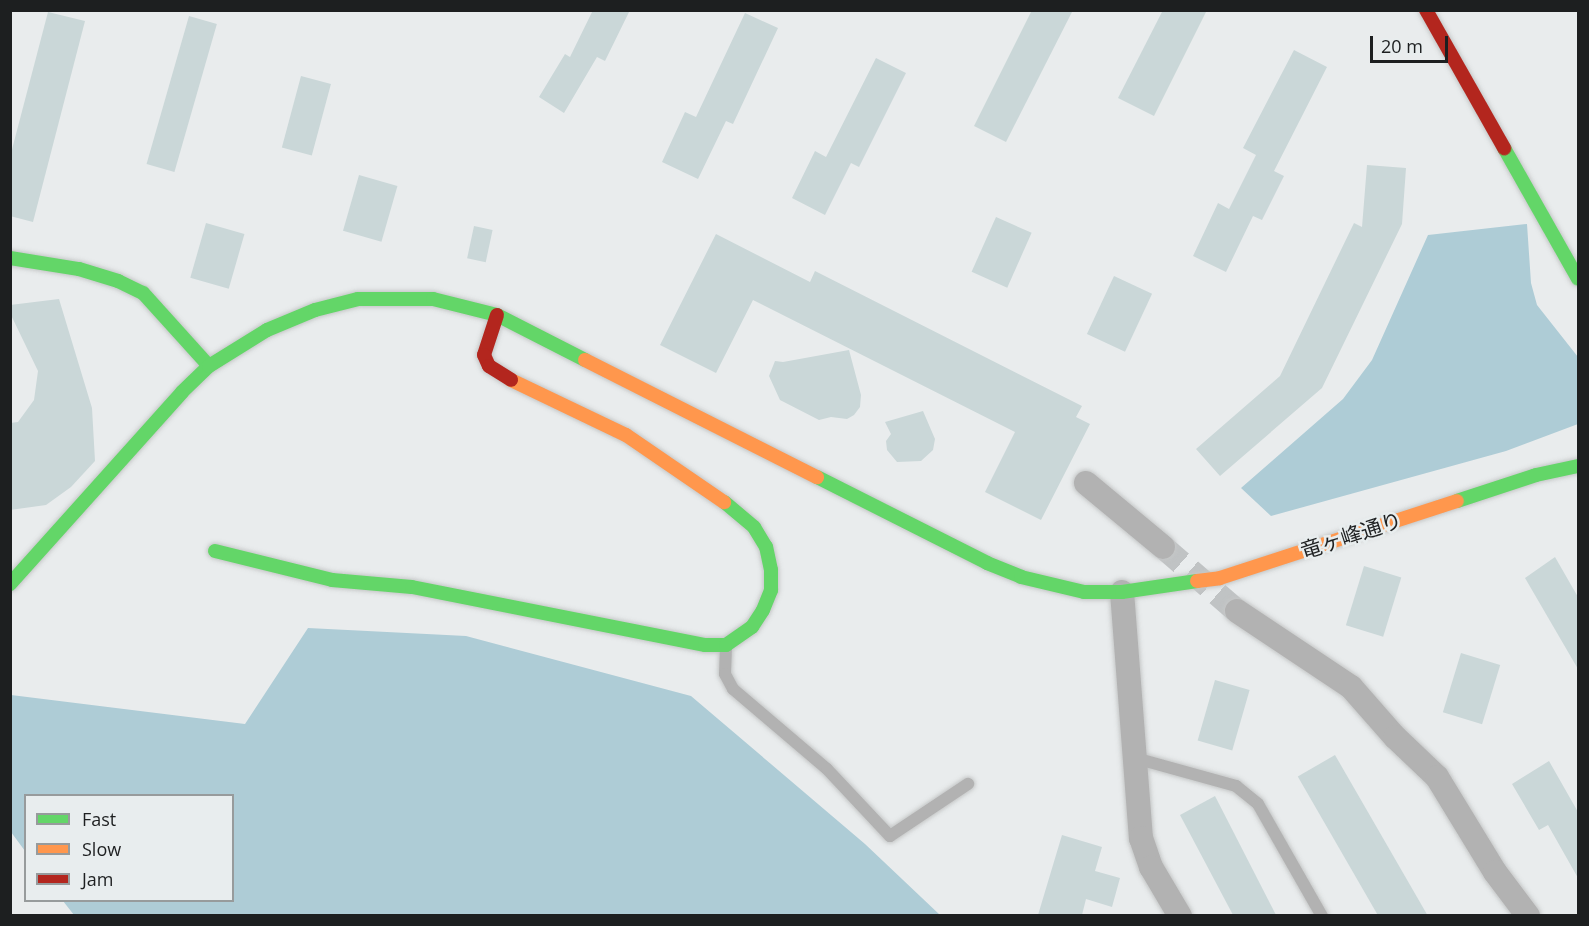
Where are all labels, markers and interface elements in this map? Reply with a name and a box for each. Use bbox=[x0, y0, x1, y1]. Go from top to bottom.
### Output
scale bar bbox=[1373, 24, 1451, 62]
text: 20 m bbox=[1381, 34, 1423, 58]
street label: 竜ヶ峰通り bbox=[1297, 507, 1405, 563]
legend bbox=[24, 794, 234, 902]
text: Fast bbox=[82, 807, 116, 831]
text: Slow bbox=[82, 837, 121, 861]
text: Jam bbox=[82, 867, 114, 891]

